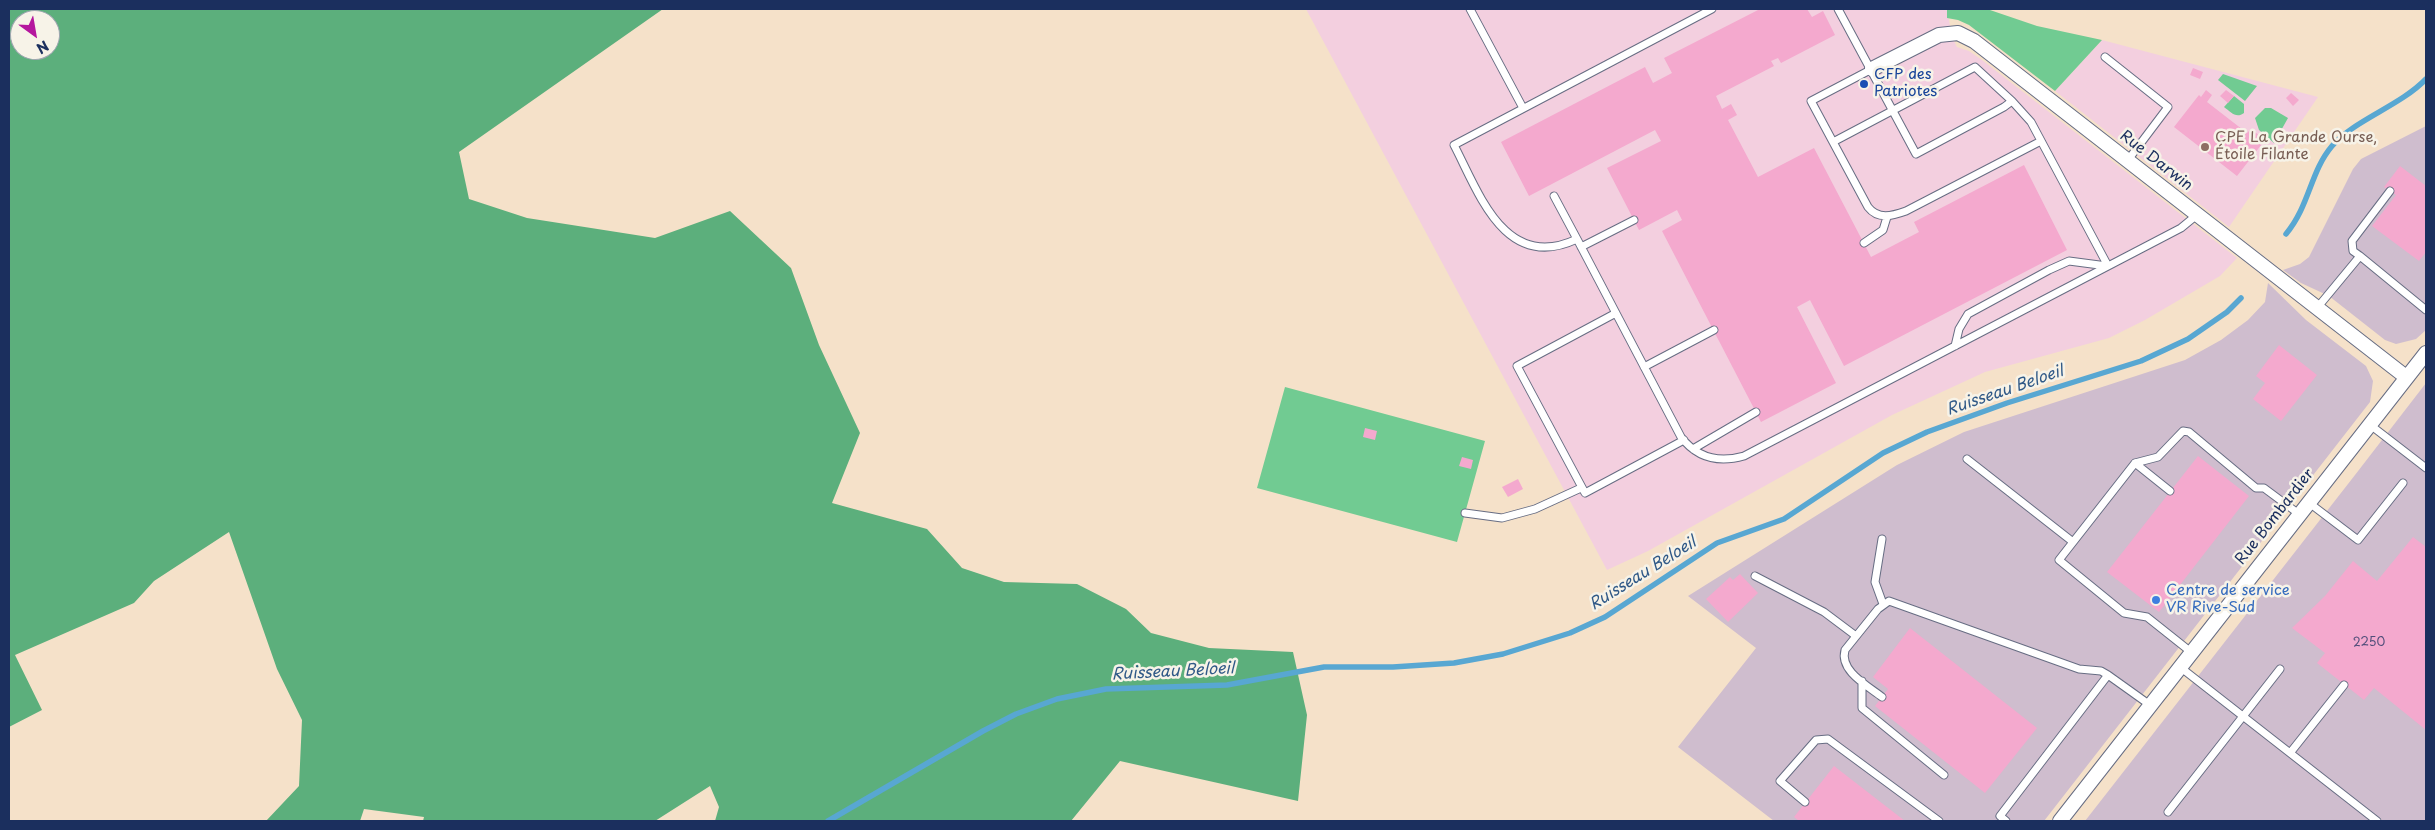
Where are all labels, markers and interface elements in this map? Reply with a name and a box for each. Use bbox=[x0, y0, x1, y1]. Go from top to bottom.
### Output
north arrow bbox=[10, 10, 60, 60]
text: N bbox=[32, 35, 53, 59]
place label: CFP des Patriotes bbox=[1874, 66, 1937, 101]
marker: CFP des Patriotes bbox=[1858, 78, 1870, 90]
street label: Rue Darwin bbox=[2116, 127, 2196, 195]
place label: CPE La Grande Ourse, Étoile Filante bbox=[2215, 129, 2377, 164]
marker: CPE La Grande Ourse, Étoile Filante bbox=[2199, 141, 2211, 153]
water label: Ruisseau Beloeil bbox=[1944, 362, 2066, 420]
street label: Rue Bombardier bbox=[2232, 466, 2318, 568]
water label: Ruisseau Beloeil bbox=[1586, 533, 1700, 615]
place label: Centre de service VR Rive-Sud bbox=[2166, 582, 2290, 617]
marker: Centre de service VR Rive-Sud bbox=[2150, 594, 2162, 606]
house number: 2250 bbox=[2353, 636, 2385, 650]
water label: Ruisseau Beloeil bbox=[1111, 659, 1235, 685]

